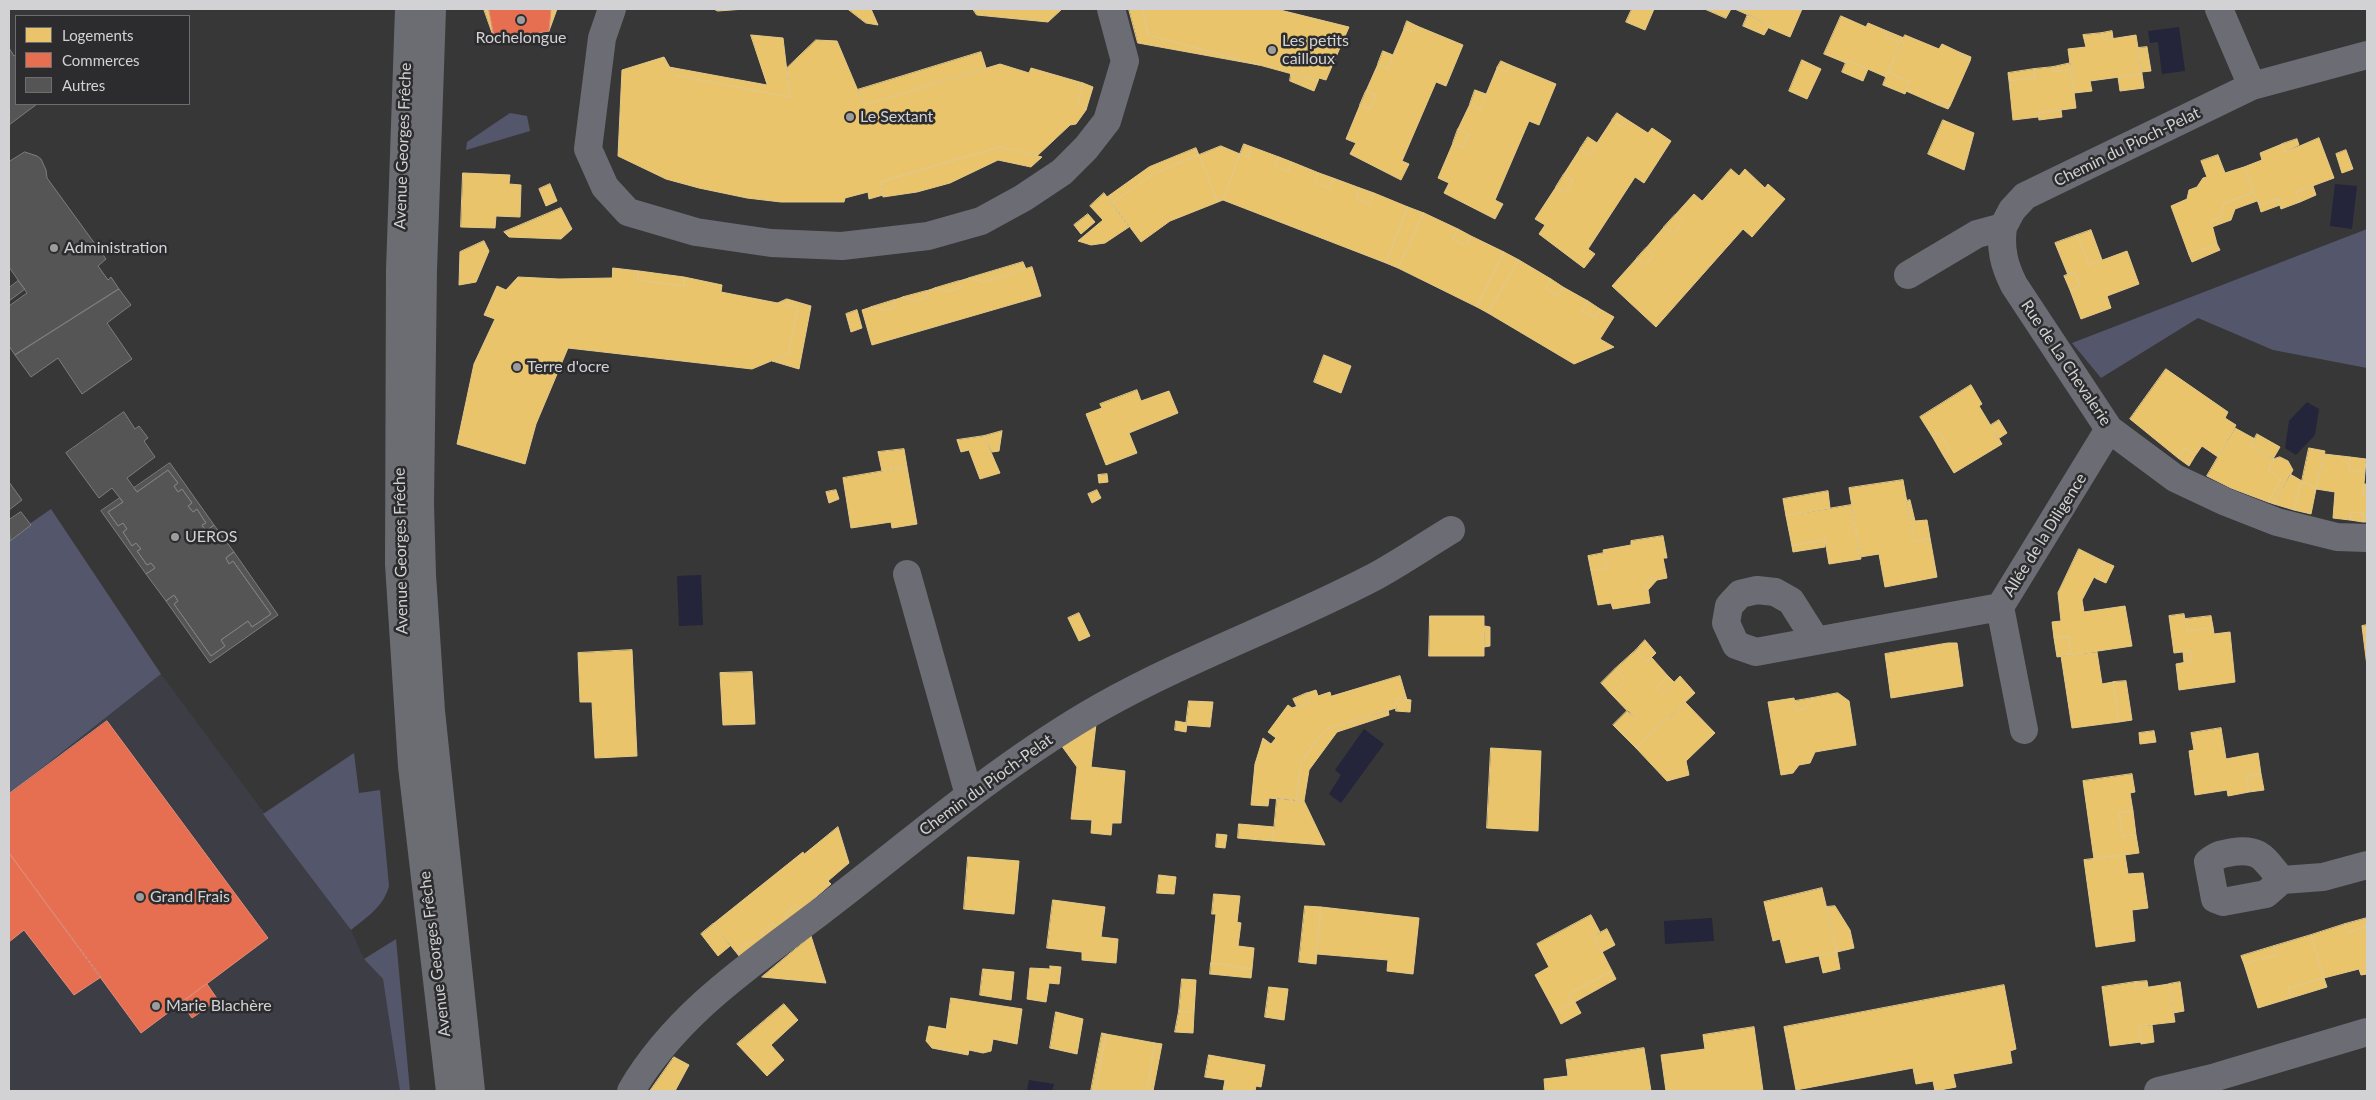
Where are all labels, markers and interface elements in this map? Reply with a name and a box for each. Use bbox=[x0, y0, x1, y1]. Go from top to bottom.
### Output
marker: Rochelongue bbox=[515, 14, 527, 26]
legend bbox=[15, 15, 190, 105]
text: Logements bbox=[62, 26, 134, 44]
place label: Rochelongue bbox=[475, 28, 567, 48]
place label: Les petits cailloux bbox=[1282, 31, 1349, 69]
marker: Les petits cailloux bbox=[1266, 44, 1278, 56]
text: Commerces bbox=[62, 51, 140, 69]
street label: Avenue Georges Frêche bbox=[390, 62, 416, 230]
text: Autres bbox=[62, 76, 105, 94]
street label: Chemin du Pioch-Pelat bbox=[2051, 103, 2203, 191]
place label: Le Sextant bbox=[860, 107, 933, 127]
marker: Le Sextant bbox=[844, 111, 856, 123]
place label: Administration bbox=[64, 238, 167, 258]
marker: Administration bbox=[48, 242, 60, 254]
street label: Rue de La Chevalerie bbox=[2017, 297, 2115, 429]
place label: Terre d'ocre bbox=[527, 357, 609, 377]
marker: Terre d'ocre bbox=[511, 361, 523, 373]
street label: Avenue Georges Frêche bbox=[390, 467, 412, 635]
street label: Allée de la Diligence bbox=[1999, 470, 2091, 600]
place label: UEROS bbox=[185, 527, 237, 547]
marker: UEROS bbox=[169, 531, 181, 543]
street label: Chemin du Pioch-Pelat bbox=[916, 730, 1056, 840]
street label: Avenue Georges Frêche bbox=[415, 870, 455, 1038]
place label: Grand Frais bbox=[150, 887, 230, 907]
marker: Grand Frais bbox=[134, 891, 146, 903]
place label: Marie Blachère bbox=[166, 996, 272, 1016]
marker: Marie Blachère bbox=[150, 1000, 162, 1012]

